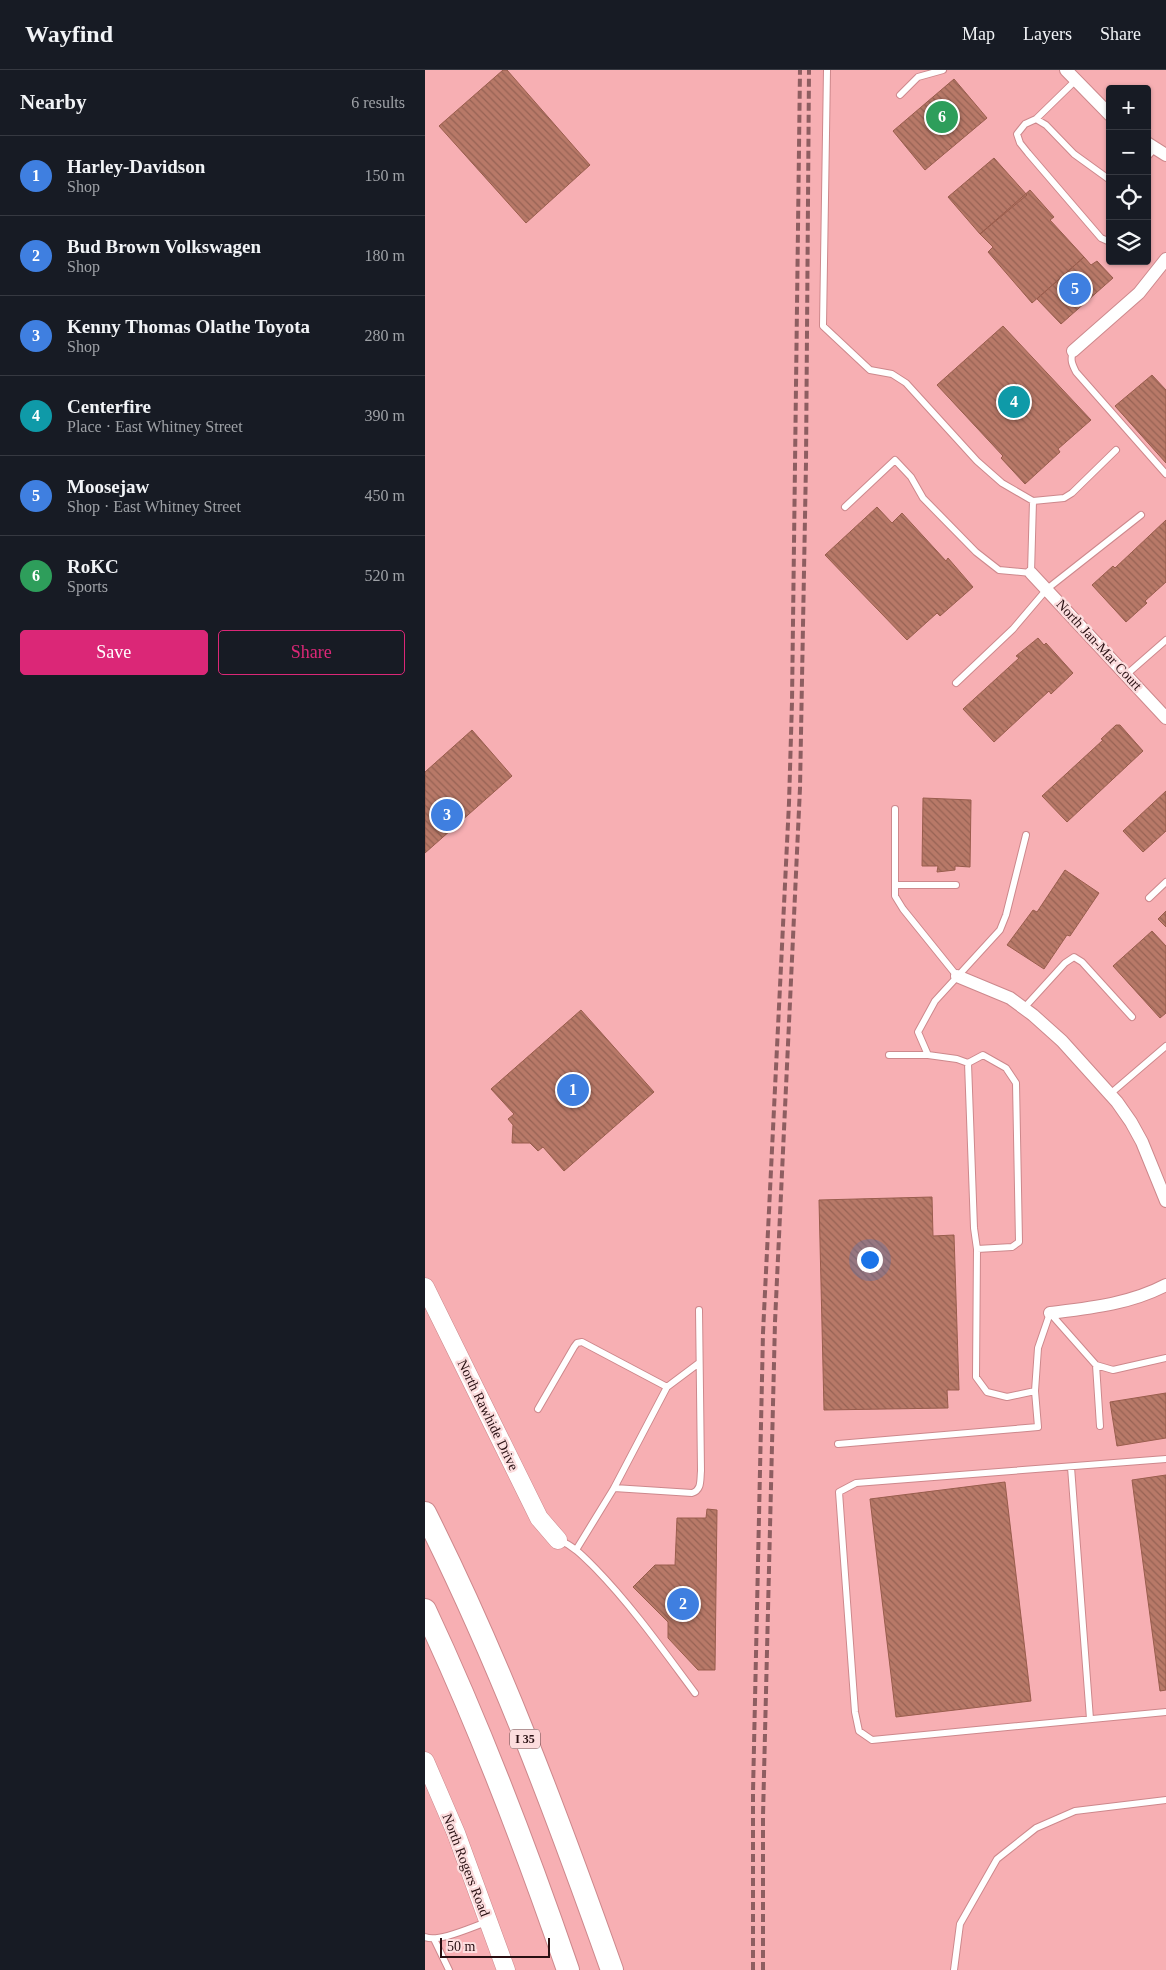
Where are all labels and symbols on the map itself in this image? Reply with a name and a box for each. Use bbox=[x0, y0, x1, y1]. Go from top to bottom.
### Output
pin: 6 bbox=[926, 98, 958, 136]
pin: 5 bbox=[1059, 270, 1091, 308]
pin: 4 bbox=[998, 383, 1030, 421]
street label: North Jan-Mar Court bbox=[1053, 597, 1145, 693]
pin: 3 bbox=[431, 796, 463, 834]
pin: 1 bbox=[557, 1071, 589, 1109]
your location bbox=[857, 1247, 883, 1273]
street label: North Rawhide Drive bbox=[455, 1357, 521, 1473]
pin: 2 bbox=[667, 1585, 699, 1623]
road number: I 35 bbox=[510, 1730, 540, 1748]
street label: North Rogers Road bbox=[439, 1811, 493, 1919]
scale bar bbox=[440, 1935, 550, 1958]

